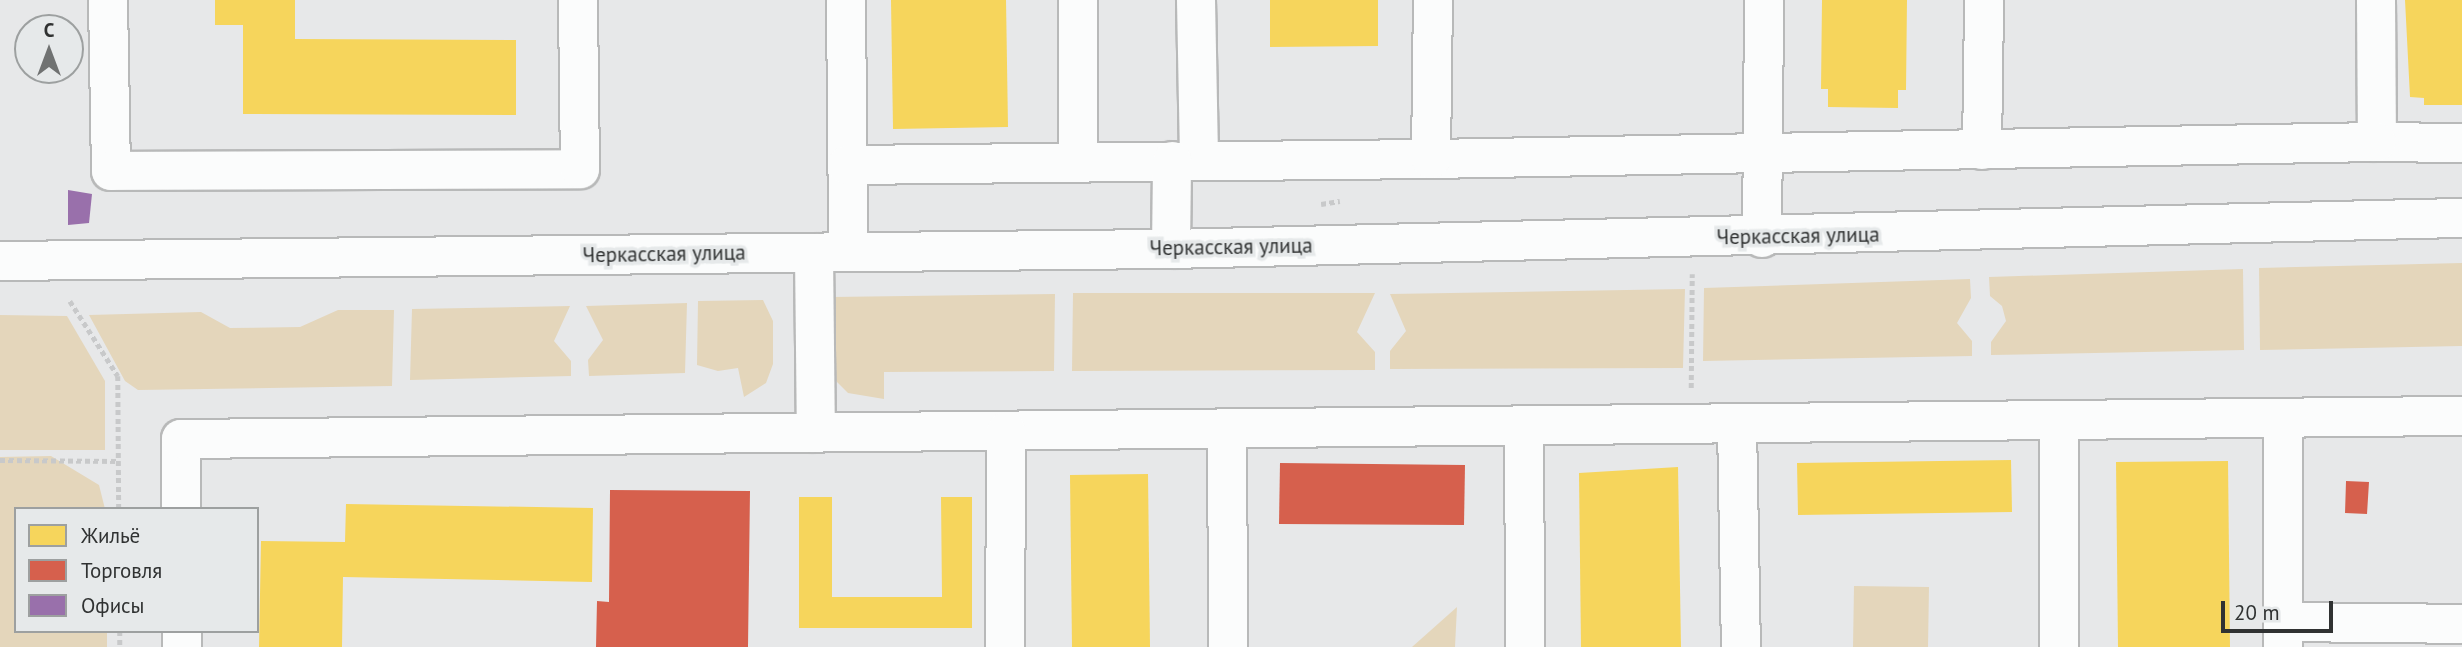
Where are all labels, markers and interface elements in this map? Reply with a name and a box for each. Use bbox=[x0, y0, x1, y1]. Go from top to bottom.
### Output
north arrow bbox=[14, 14, 84, 84]
text: С bbox=[44, 18, 54, 42]
street label: Черкасская улица bbox=[1716, 222, 1880, 250]
street label: Черкасская улица bbox=[1149, 233, 1313, 261]
street label: Черкасская улица bbox=[582, 240, 746, 268]
legend bbox=[14, 507, 259, 633]
text: Жильё bbox=[81, 522, 140, 549]
text: Торговля bbox=[81, 557, 162, 584]
scale bar bbox=[2224, 588, 2336, 632]
text: Офисы bbox=[81, 592, 144, 619]
text: 20 m bbox=[2234, 599, 2280, 626]

